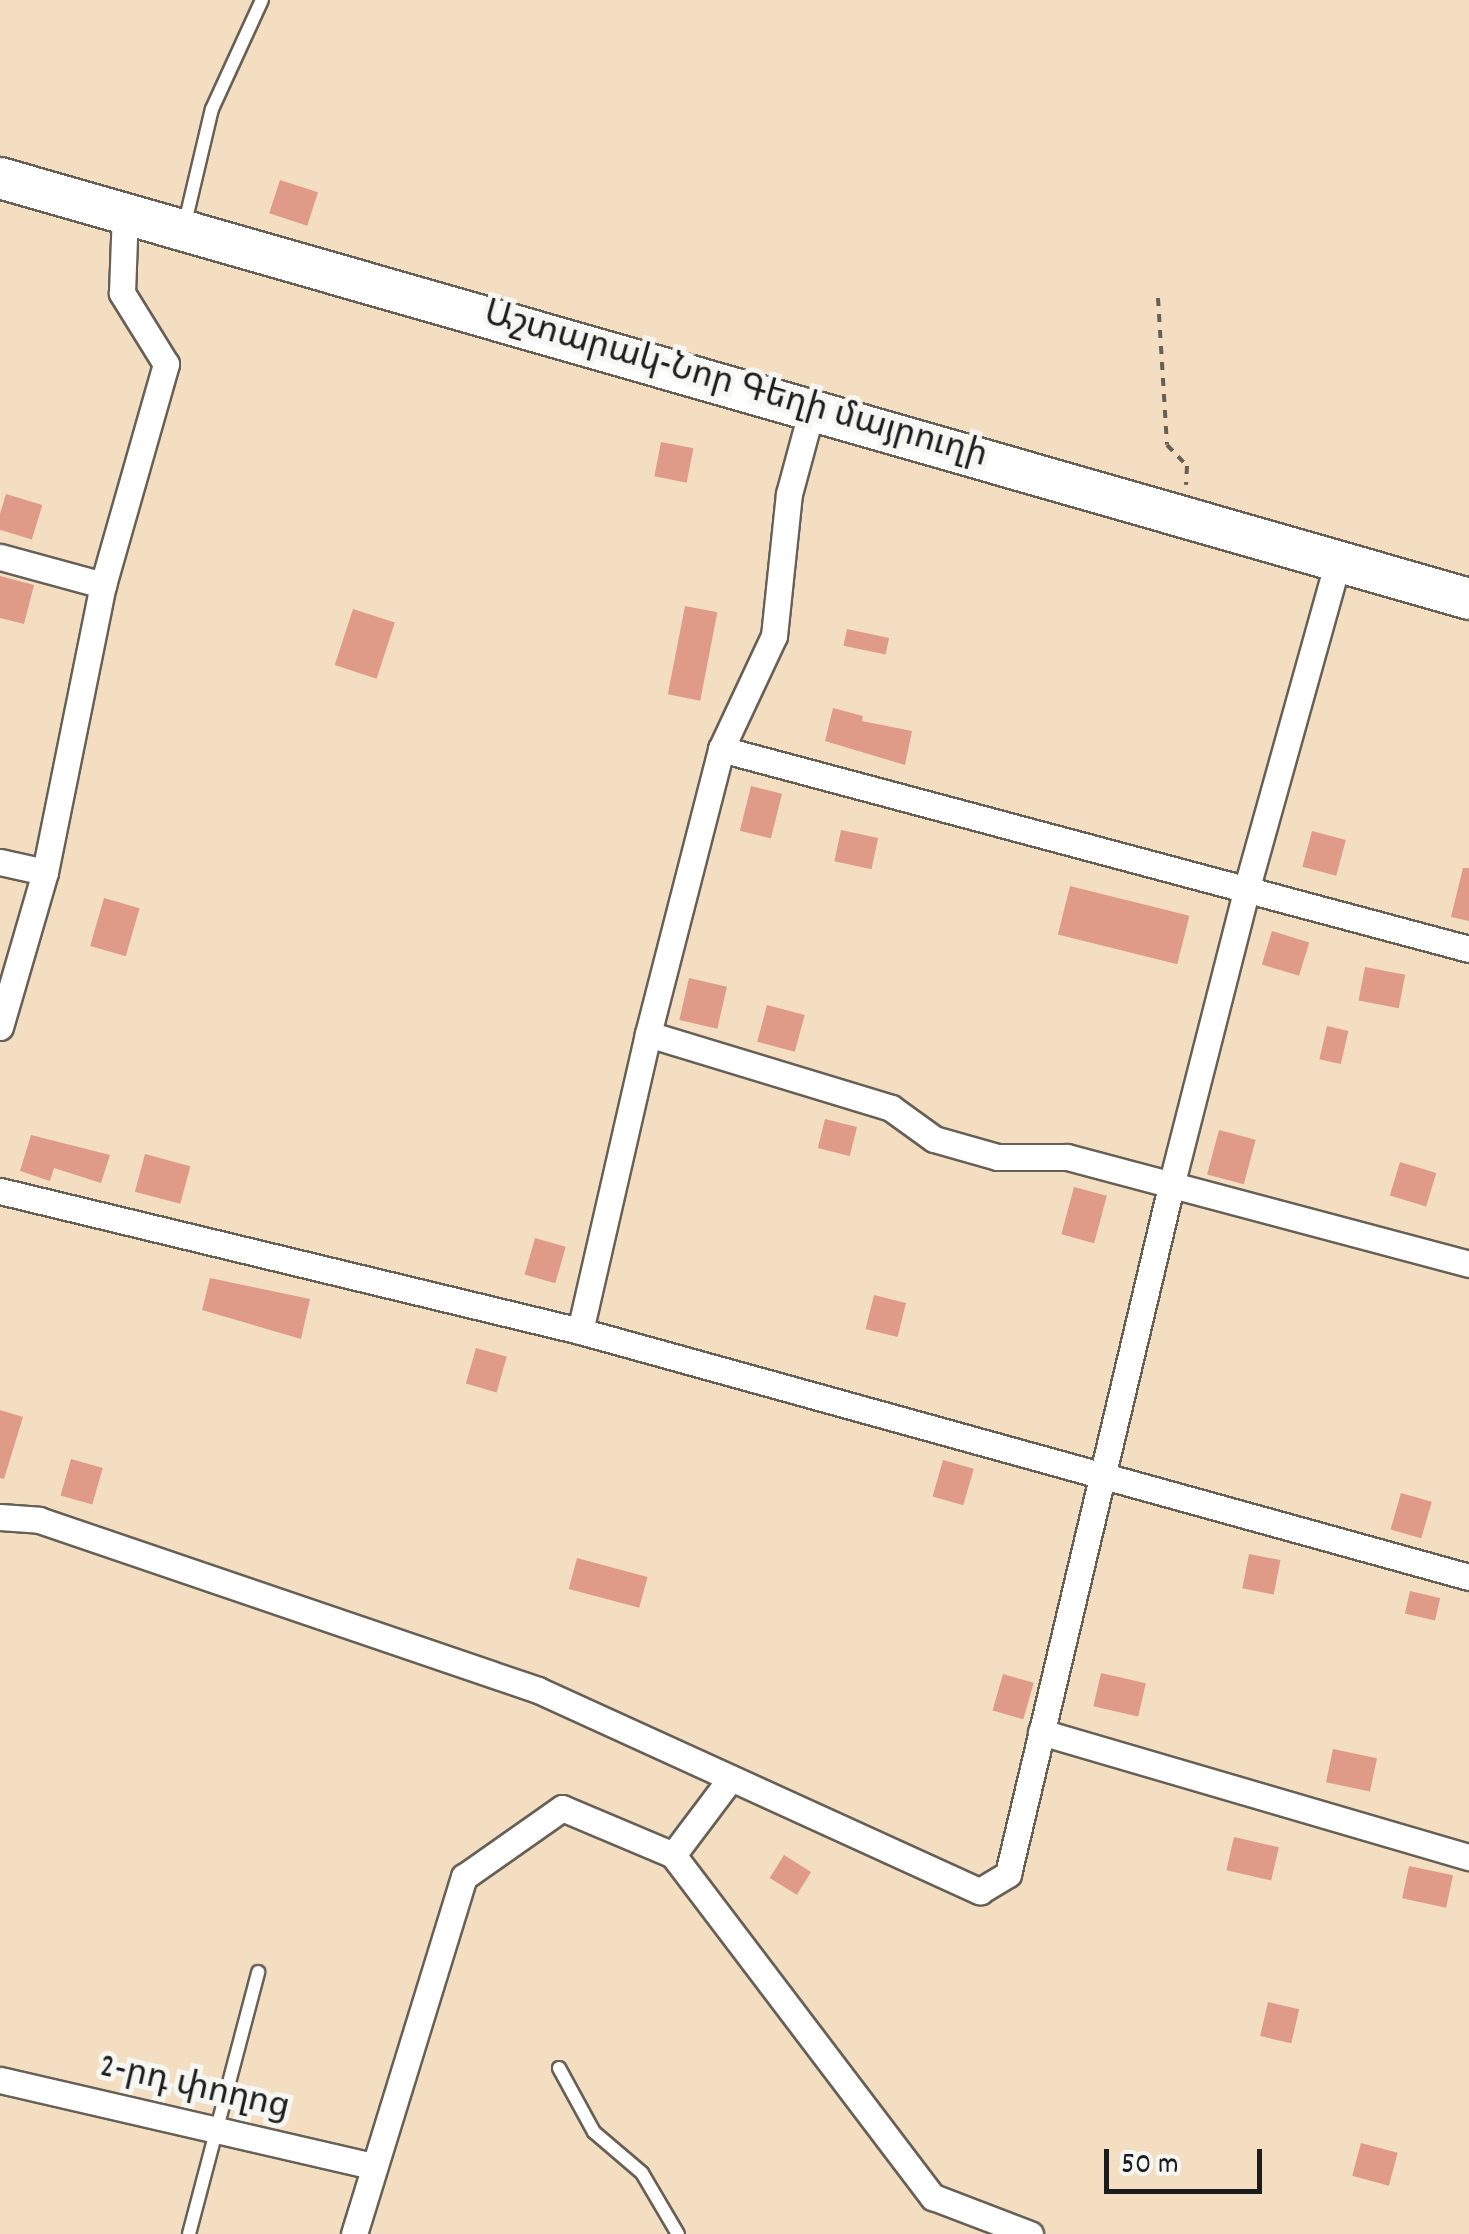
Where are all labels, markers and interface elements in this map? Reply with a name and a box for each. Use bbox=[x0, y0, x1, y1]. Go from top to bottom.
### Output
street label: Աշտարակ-Նոր Գեղի մայրուղի bbox=[479, 295, 991, 479]
street label: 2-րդ փողոց bbox=[95, 2047, 293, 2131]
scale bar bbox=[1109, 2129, 1266, 2191]
text: 50 m bbox=[1121, 2145, 1179, 2188]

